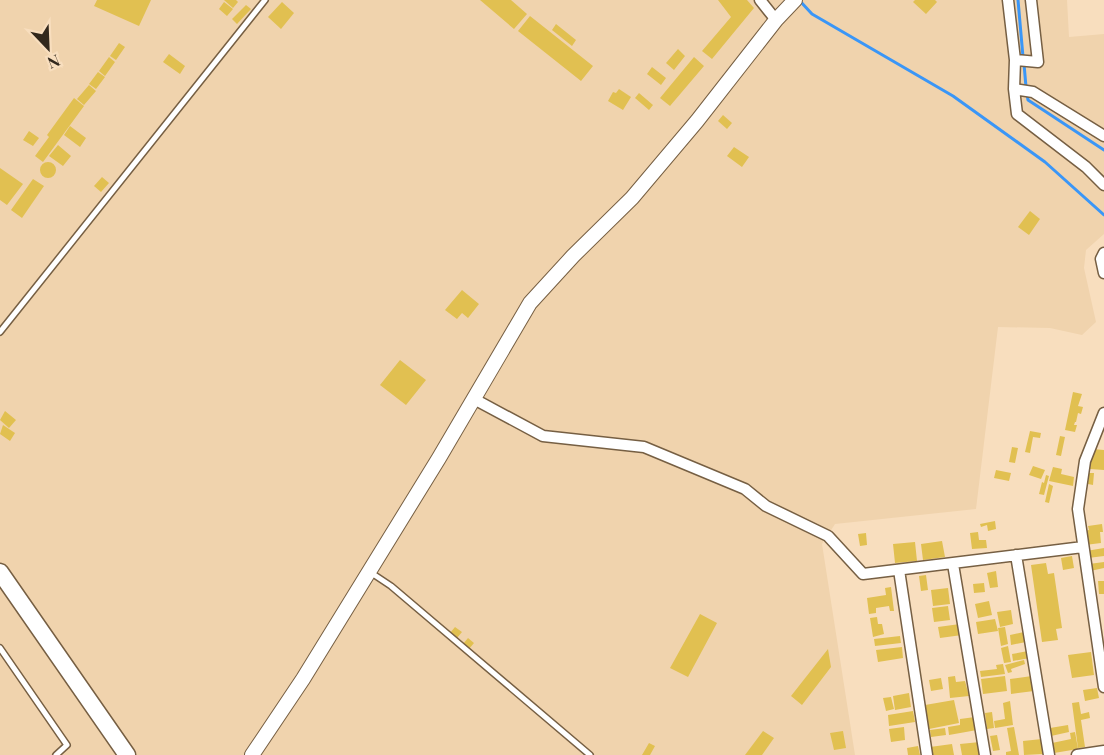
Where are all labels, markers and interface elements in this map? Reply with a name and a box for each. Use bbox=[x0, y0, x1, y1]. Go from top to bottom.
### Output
north arrow bbox=[18, 18, 78, 78]
text: N bbox=[44, 50, 63, 74]

